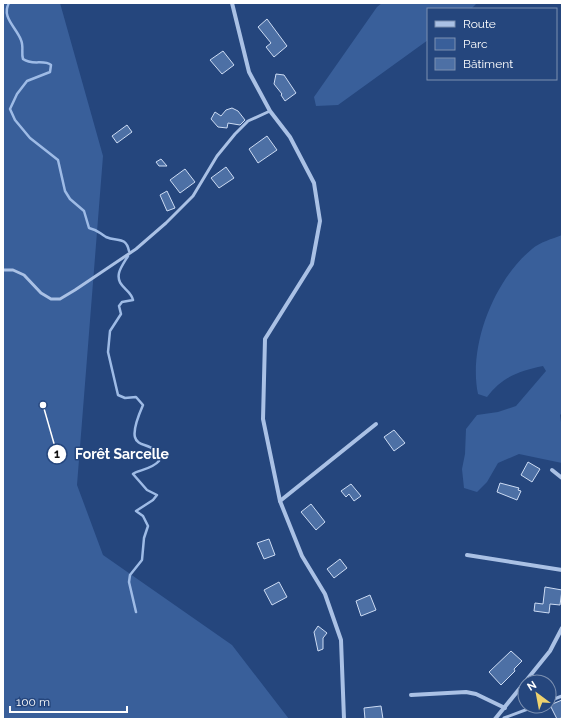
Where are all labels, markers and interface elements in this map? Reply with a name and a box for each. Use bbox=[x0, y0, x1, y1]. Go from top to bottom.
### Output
legend bbox=[427, 8, 557, 80]
text: Route bbox=[463, 17, 496, 31]
text: Parc bbox=[463, 37, 488, 51]
text: Bâtiment bbox=[463, 57, 513, 71]
callout: Forêt Sarcelle bbox=[47, 441, 177, 467]
text: Forêt Sarcelle bbox=[75, 446, 170, 462]
text: 1 bbox=[54, 447, 60, 461]
north arrow bbox=[517, 674, 557, 714]
text: N bbox=[525, 678, 539, 694]
scale bar bbox=[10, 688, 127, 714]
text: 100 m bbox=[16, 695, 50, 709]

